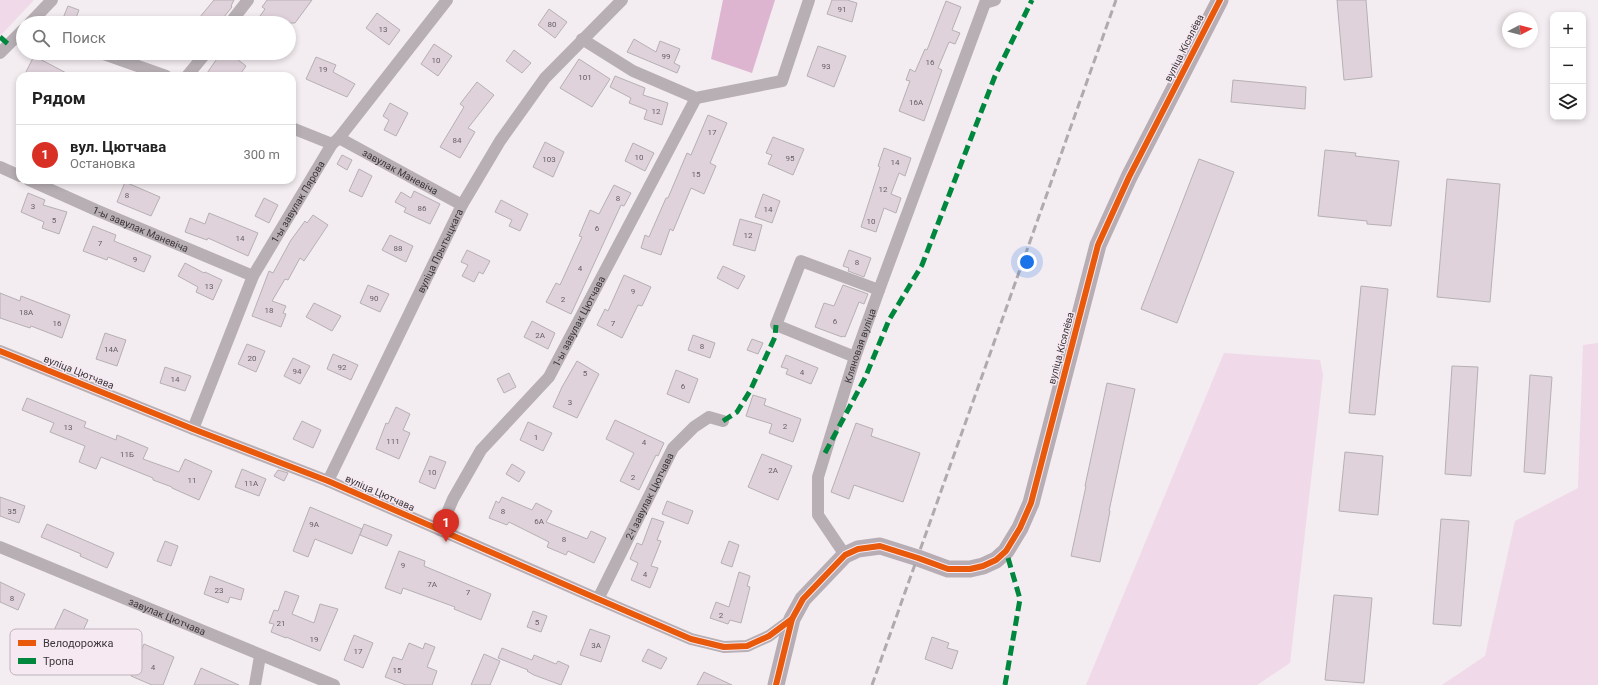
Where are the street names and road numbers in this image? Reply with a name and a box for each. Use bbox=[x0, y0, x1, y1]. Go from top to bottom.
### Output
street label: вуліца Кісялёва bbox=[1162, 13, 1206, 83]
street label: завулак Маневіча bbox=[361, 147, 440, 196]
street label: 1-ы завулак Пярова bbox=[269, 159, 326, 245]
street label: 1-ы завулак Маневіча bbox=[91, 204, 190, 254]
street label: вуліца Прытыцкага bbox=[415, 207, 465, 294]
street label: 1-ы завулак Цютчава bbox=[550, 274, 607, 368]
street label: Кляновая вуліца bbox=[842, 307, 877, 384]
street label: вуліца Кісялёва bbox=[1046, 311, 1076, 385]
street label: вуліца Цютчава bbox=[42, 353, 116, 391]
street label: 2-і завулак Цютчава bbox=[623, 451, 675, 541]
street label: вуліца Цютчава bbox=[344, 473, 416, 513]
street label: завулак Цютчава bbox=[127, 595, 207, 637]

